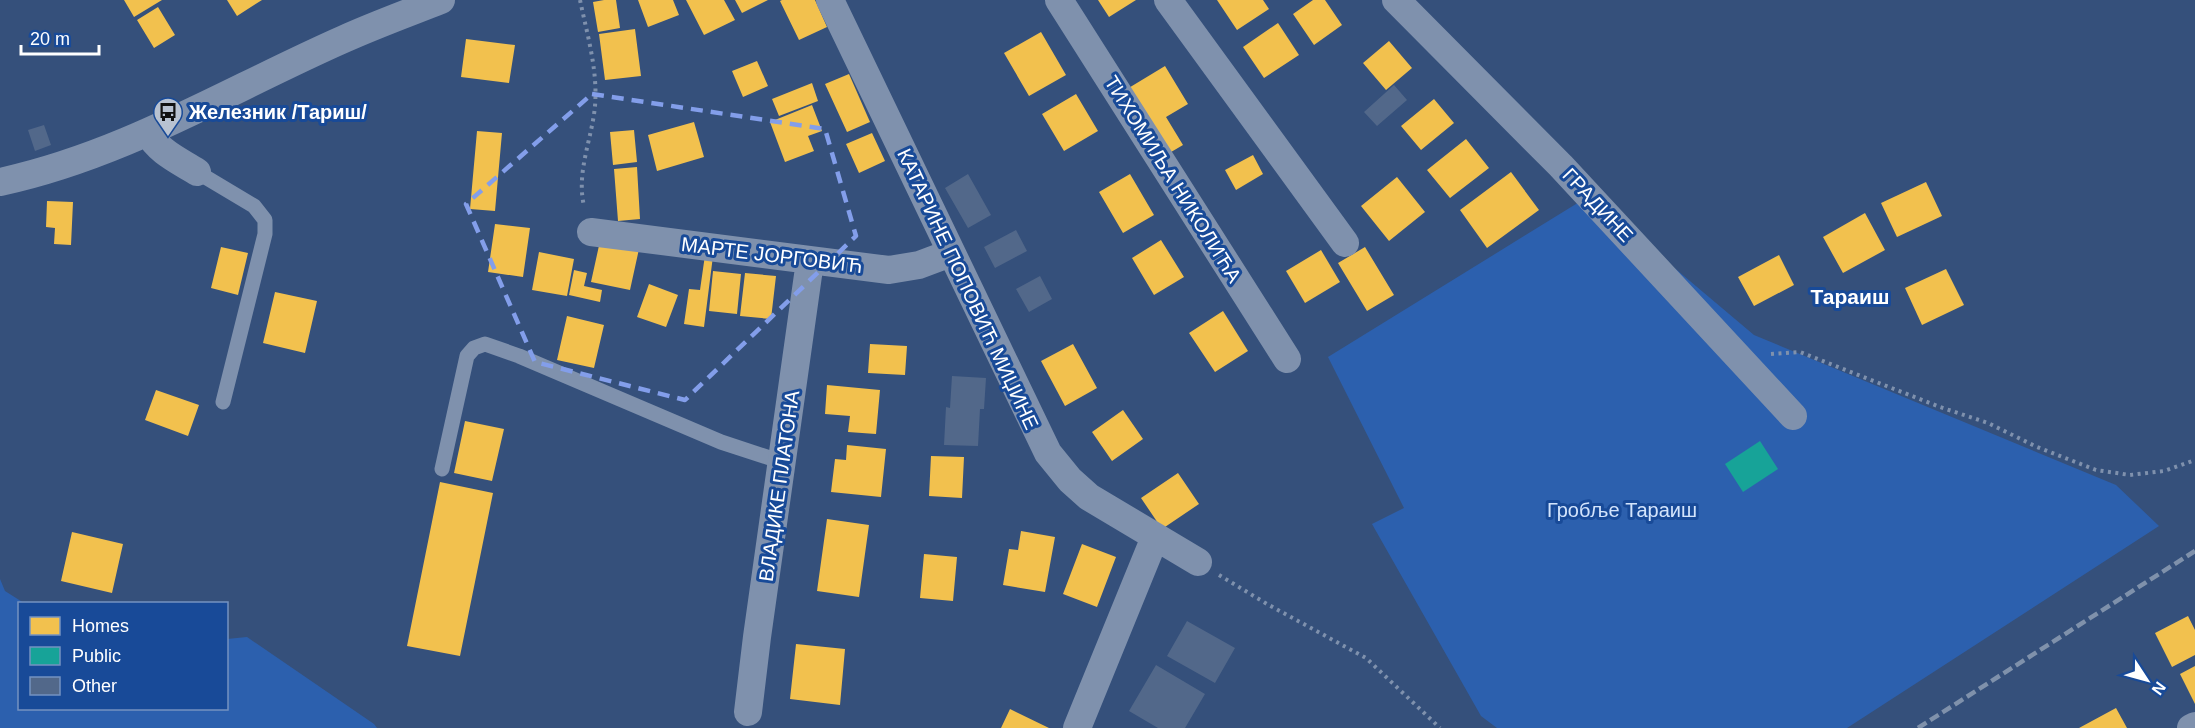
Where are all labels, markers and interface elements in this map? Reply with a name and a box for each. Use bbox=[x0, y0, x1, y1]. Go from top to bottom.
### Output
scale bar bbox=[21, 18, 99, 56]
text: 20 m bbox=[30, 29, 70, 49]
street label: ТИХОМИЉА НИКОЛИЋА bbox=[1100, 72, 1246, 287]
bus stop icon: Железник /Тариш/ bbox=[152, 96, 184, 138]
place label: Железник /Тариш/ bbox=[188, 101, 367, 123]
street label: КАТАРИНЕ ПОПОВИЋ МИЏИНЕ bbox=[893, 145, 1043, 433]
street label: ГРАДИНЕ bbox=[1558, 164, 1638, 246]
street label: МАРТЕ ЈОРГОВИЋ bbox=[680, 233, 864, 277]
district label: Тараиш bbox=[1811, 285, 1889, 308]
street label: ВЛАДИКЕ ПЛАТОНА bbox=[755, 388, 803, 583]
park label: Гробље Тараиш bbox=[1547, 499, 1697, 521]
legend bbox=[18, 602, 228, 710]
text: Homes bbox=[72, 616, 129, 636]
text: Public bbox=[72, 646, 121, 666]
north arrow bbox=[2117, 650, 2177, 710]
text: Other bbox=[72, 676, 117, 696]
text: N bbox=[2148, 679, 2169, 698]

